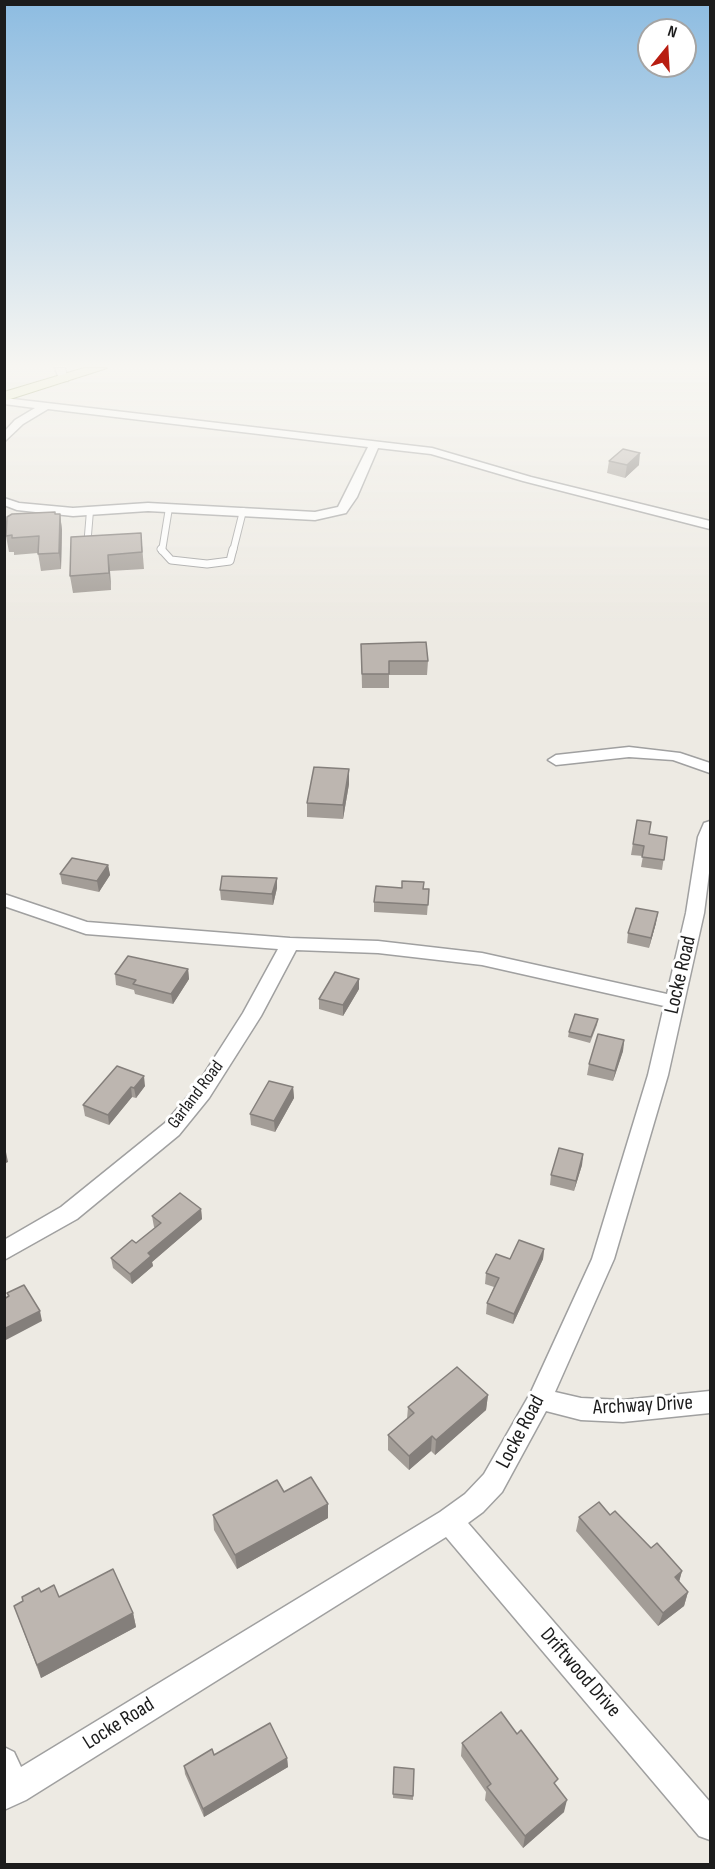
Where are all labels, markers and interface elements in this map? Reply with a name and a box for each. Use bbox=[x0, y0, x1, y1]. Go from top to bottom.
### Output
north arrow bbox=[637, 18, 697, 78]
text: N bbox=[665, 22, 679, 43]
street label: Locke Road bbox=[660, 934, 702, 1016]
street label: Garland Road bbox=[164, 1057, 228, 1133]
street label: Locke Road bbox=[491, 1391, 551, 1473]
street label: Archway Drive bbox=[592, 1391, 694, 1421]
street label: Driftwood Drive bbox=[534, 1623, 626, 1723]
street label: Locke Road bbox=[79, 1692, 159, 1756]

